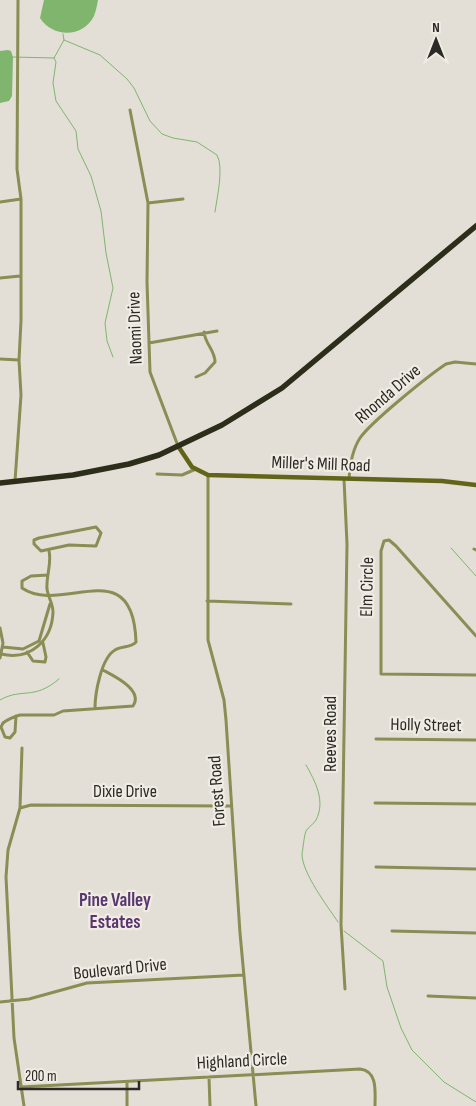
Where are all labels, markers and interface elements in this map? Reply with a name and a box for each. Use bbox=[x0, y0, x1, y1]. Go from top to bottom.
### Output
north arrow bbox=[411, 15, 461, 65]
text: N bbox=[432, 19, 440, 36]
street label: Naomi Drive bbox=[123, 291, 147, 365]
street label: Rhonda Drive bbox=[351, 360, 425, 428]
street label: Miller's Mill Road bbox=[271, 452, 371, 476]
street label: Elm Circle bbox=[356, 557, 378, 617]
street label: Reeves Road bbox=[320, 696, 341, 772]
street label: Holly Street bbox=[390, 714, 462, 736]
street label: Forest Road bbox=[204, 755, 230, 827]
street label: Dixie Drive bbox=[93, 781, 157, 802]
district label: Pine Valley Estates bbox=[79, 889, 151, 934]
street label: Boulevard Drive bbox=[72, 954, 168, 984]
street label: Highland Circle bbox=[196, 1048, 288, 1074]
scale bar bbox=[18, 1058, 139, 1090]
text: 200 m bbox=[25, 1067, 57, 1086]

